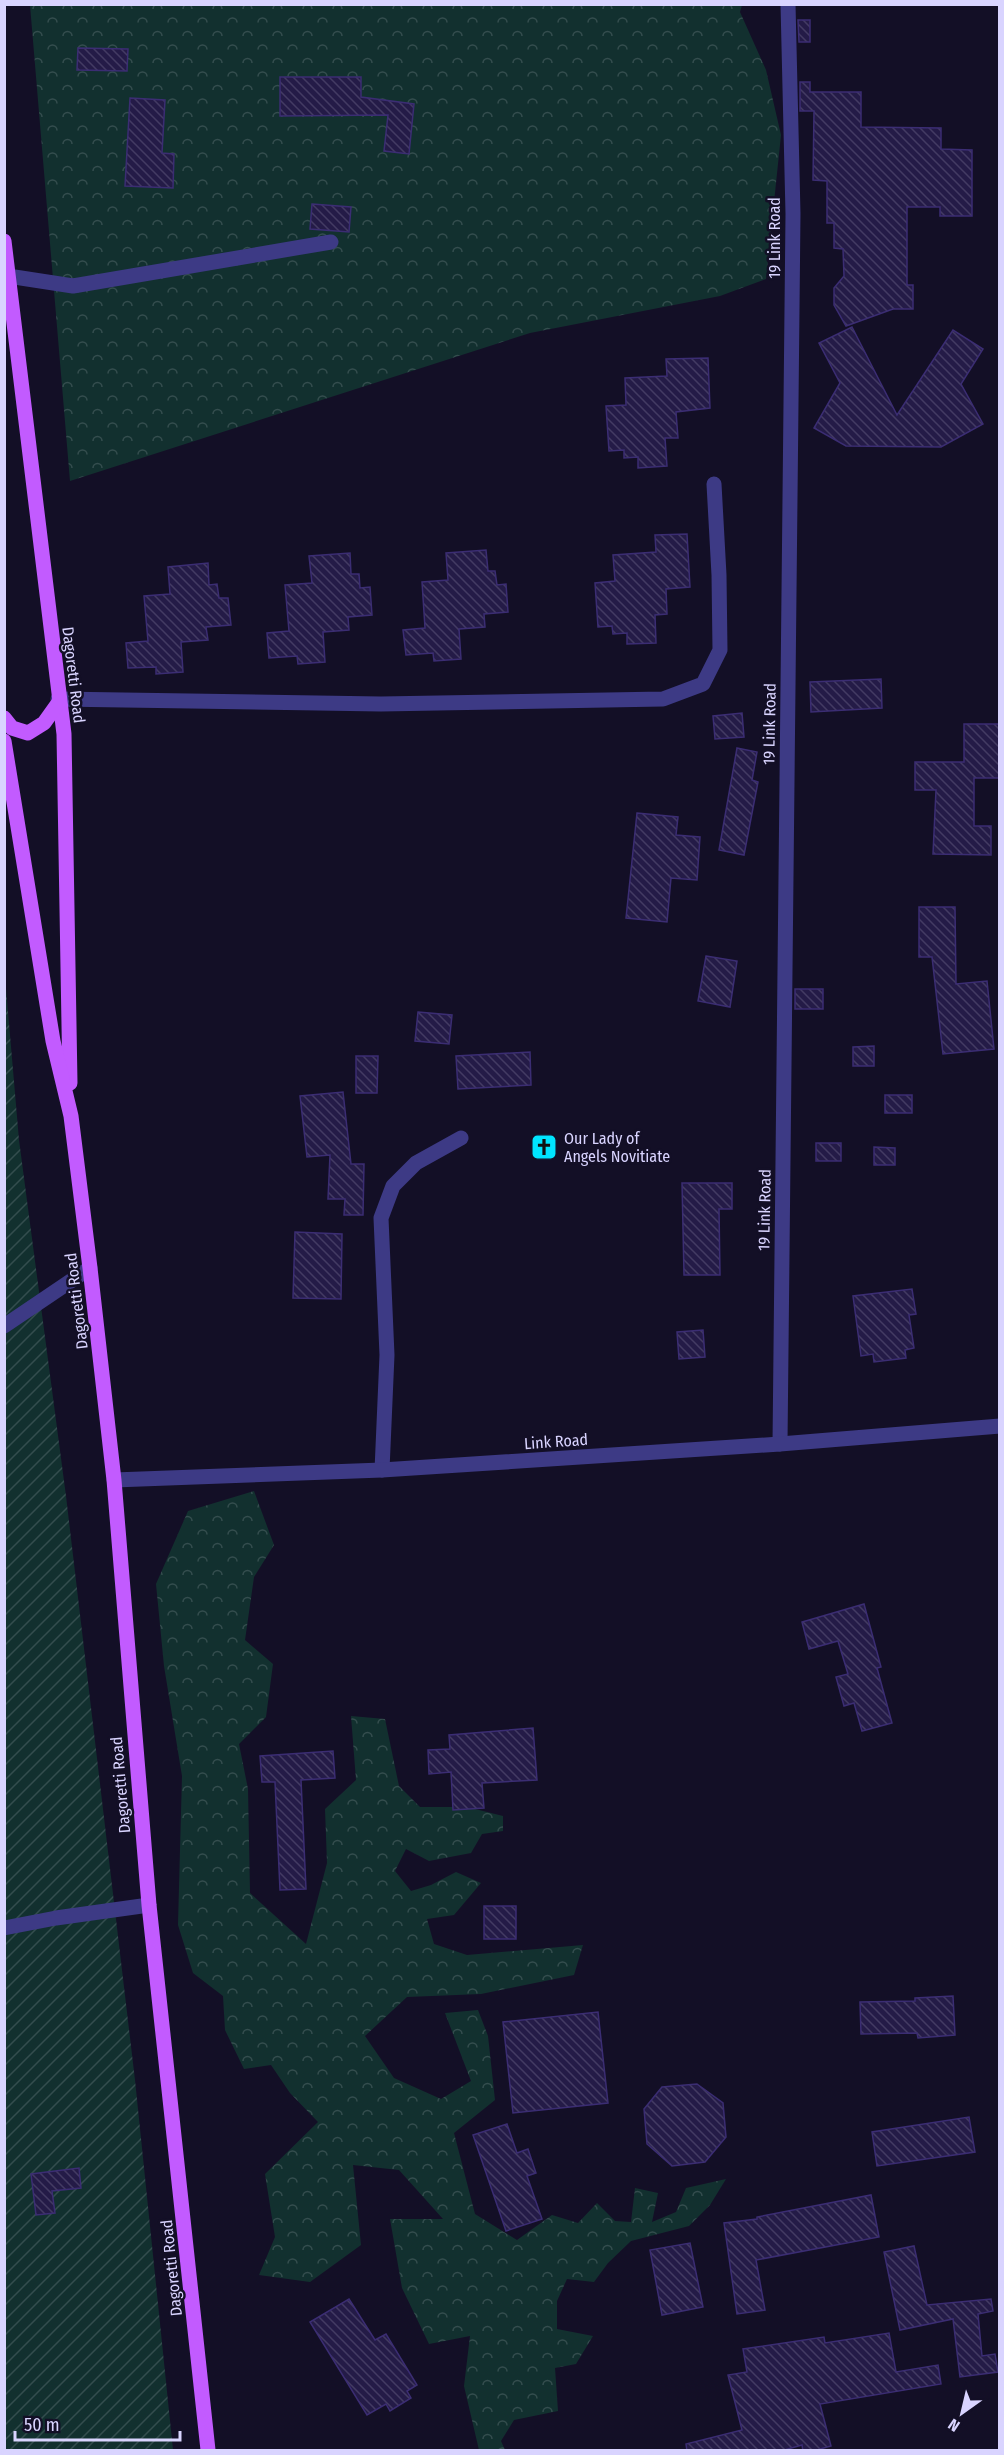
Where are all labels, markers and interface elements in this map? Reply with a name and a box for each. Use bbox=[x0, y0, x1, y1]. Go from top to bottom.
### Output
street label: 19 Link Road bbox=[765, 197, 784, 279]
street label: Dagoretti Road bbox=[58, 626, 89, 724]
street label: 19 Link Road bbox=[759, 683, 780, 765]
place label: Our Lady of Angels Novitiate bbox=[564, 1129, 670, 1166]
church icon: Our Lady of Angels Novitiate bbox=[529, 1132, 559, 1162]
street label: 19 Link Road bbox=[754, 1169, 775, 1251]
street label: Dagoretti Road bbox=[61, 1252, 92, 1350]
street label: Link Road bbox=[523, 1430, 589, 1453]
street label: Dagoretti Road bbox=[107, 1736, 134, 1834]
street label: Dagoretti Road bbox=[157, 2219, 186, 2317]
north arrow bbox=[932, 2383, 992, 2443]
scale bar bbox=[15, 2404, 180, 2442]
text: 50 m bbox=[24, 2414, 60, 2436]
text: N bbox=[945, 2414, 963, 2436]

